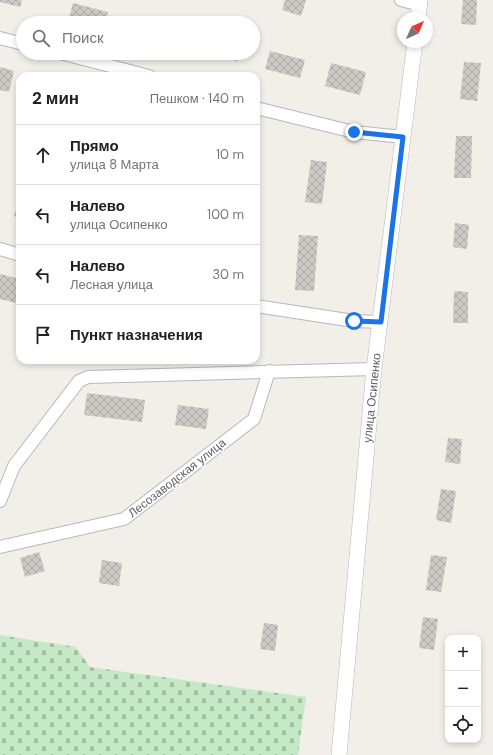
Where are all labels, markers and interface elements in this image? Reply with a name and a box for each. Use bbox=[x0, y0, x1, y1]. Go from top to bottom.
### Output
north arrow bbox=[397, 12, 433, 48]
search box bbox=[16, 16, 260, 60]
icon: search bbox=[30, 27, 52, 49]
text: Поиск bbox=[62, 28, 104, 48]
text: 2 мин bbox=[32, 87, 79, 109]
text: Пешком · 140 m bbox=[150, 90, 244, 107]
route end bbox=[345, 123, 363, 141]
text: Прямо bbox=[70, 136, 119, 156]
icon: ahead bbox=[32, 144, 54, 166]
text: 10 m bbox=[216, 146, 244, 163]
text: улица 8 Марта bbox=[70, 156, 159, 173]
text: Налево bbox=[70, 196, 125, 216]
icon: left bbox=[32, 204, 54, 226]
text: 100 m bbox=[207, 206, 244, 223]
text: улица Осипенко bbox=[70, 216, 168, 233]
text: Налево bbox=[70, 256, 125, 276]
icon: left bbox=[32, 264, 54, 286]
text: 30 m bbox=[212, 266, 244, 283]
text: Лесная улица bbox=[70, 276, 153, 293]
route start bbox=[345, 312, 363, 330]
icon: arrive bbox=[32, 324, 54, 346]
text: Пункт назначения bbox=[70, 325, 203, 345]
street label: улица Осипенко bbox=[359, 352, 385, 444]
street label: Лесозаводская улица bbox=[125, 435, 229, 521]
map controls bbox=[445, 635, 481, 743]
button: + bbox=[445, 635, 481, 671]
button: − bbox=[445, 671, 481, 707]
button: locate bbox=[445, 707, 481, 743]

